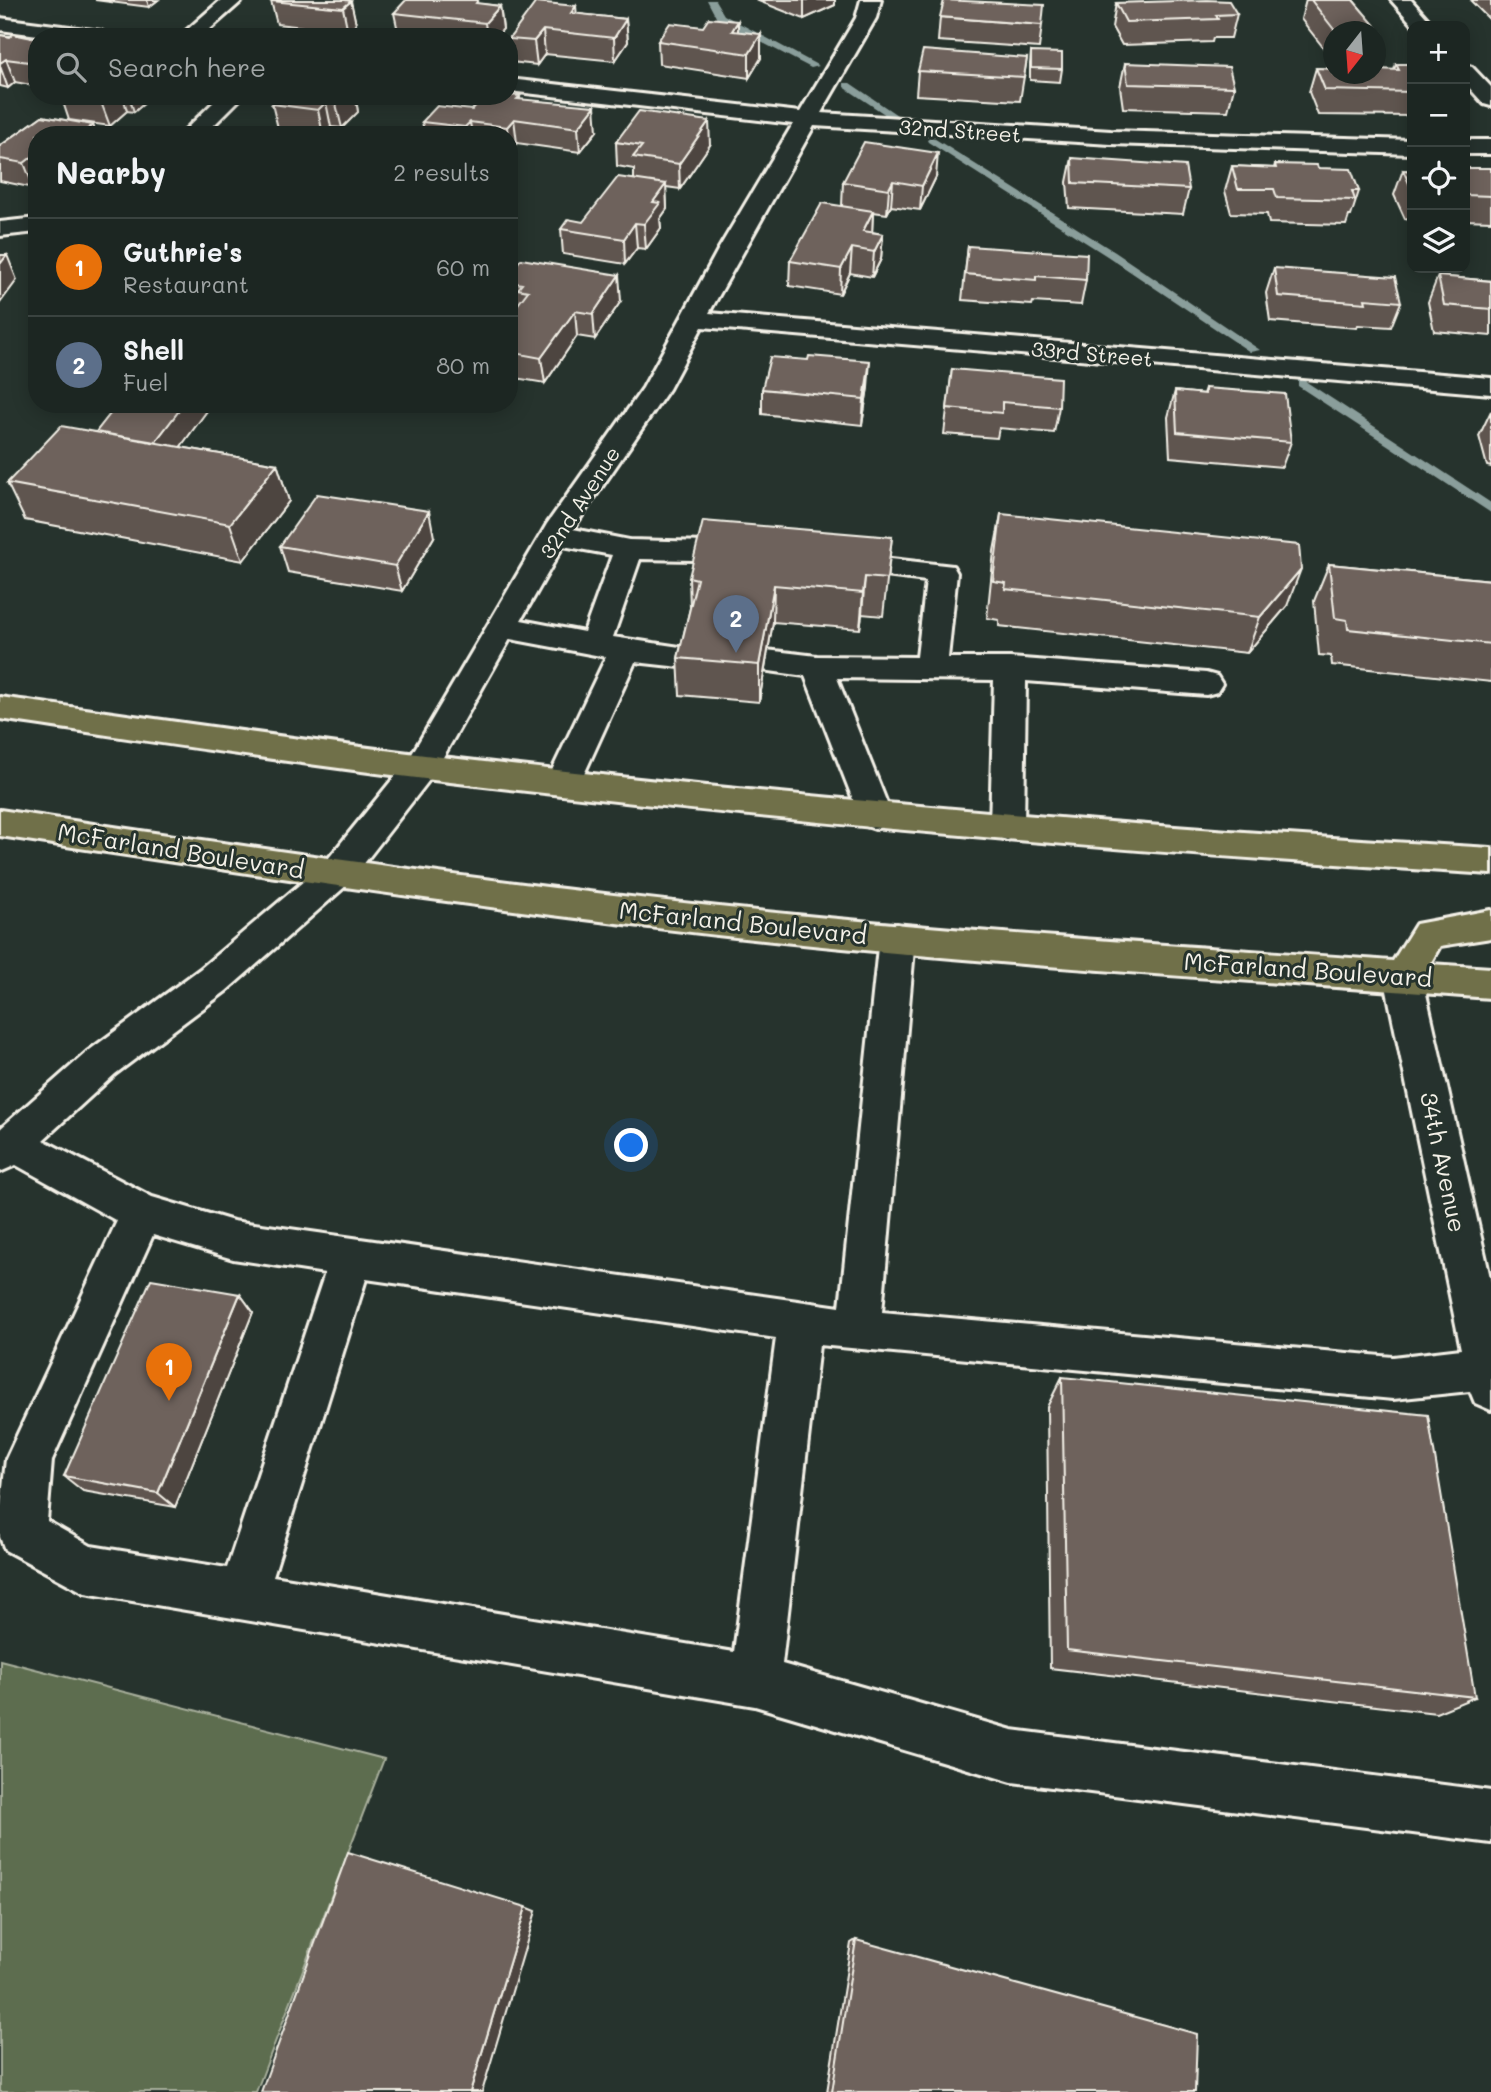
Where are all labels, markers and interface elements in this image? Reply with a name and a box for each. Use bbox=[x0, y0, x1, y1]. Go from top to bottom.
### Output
north arrow bbox=[1323, 21, 1386, 84]
map controls bbox=[1407, 21, 1470, 273]
button: + bbox=[1407, 21, 1470, 84]
search box bbox=[28, 28, 518, 105]
icon: search bbox=[52, 48, 90, 86]
text: Search here bbox=[108, 50, 266, 84]
button: − bbox=[1407, 84, 1470, 147]
street label: 32nd Street bbox=[898, 112, 1022, 148]
button: locate bbox=[1407, 147, 1470, 210]
text: Nearby bbox=[56, 152, 166, 192]
text: 2 results bbox=[393, 157, 490, 187]
button: layers bbox=[1407, 210, 1470, 273]
text: Guthrie's bbox=[123, 235, 242, 269]
text: 1 bbox=[74, 252, 84, 282]
text: 60 m bbox=[436, 252, 490, 282]
text: Restaurant bbox=[123, 269, 249, 299]
text: Shell bbox=[123, 333, 184, 367]
street label: 33rd Street bbox=[1030, 334, 1154, 372]
text: 2 bbox=[73, 350, 85, 380]
text: 80 m bbox=[436, 350, 490, 380]
text: Fuel bbox=[123, 367, 168, 397]
street label: 32nd Avenue bbox=[533, 441, 625, 563]
pin: 2 bbox=[713, 595, 759, 653]
street label: McFarland Boulevard bbox=[56, 815, 306, 885]
street label: McFarland Boulevard bbox=[618, 894, 868, 950]
street label: McFarland Boulevard bbox=[1183, 945, 1433, 993]
street label: 34th Avenue bbox=[1414, 1089, 1474, 1235]
your location bbox=[614, 1128, 648, 1162]
pin: 1 bbox=[146, 1343, 192, 1401]

